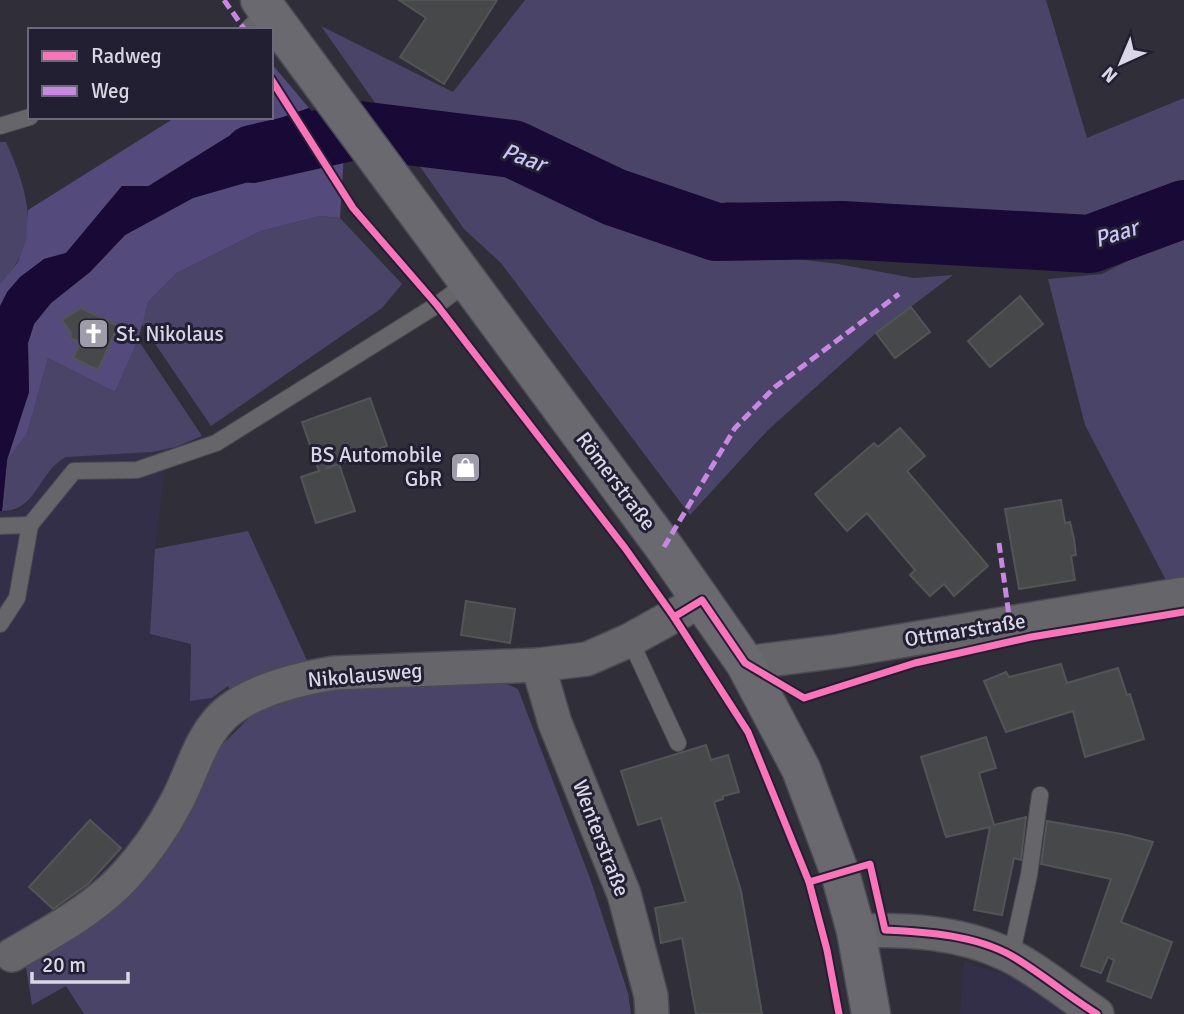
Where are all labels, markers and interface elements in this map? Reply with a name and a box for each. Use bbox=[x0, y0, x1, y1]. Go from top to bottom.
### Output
legend bbox=[28, 28, 273, 119]
north arrow bbox=[1086, 28, 1156, 98]
text: Radweg bbox=[91, 43, 162, 69]
text: N bbox=[1097, 61, 1123, 88]
text: Weg bbox=[91, 78, 130, 104]
water label: Paar bbox=[498, 136, 553, 180]
water label: Paar bbox=[1091, 212, 1145, 254]
church icon: St. Nikolaus bbox=[76, 317, 110, 351]
place label: St. Nikolaus bbox=[116, 321, 224, 347]
street label: Römerstraße bbox=[571, 427, 661, 535]
place label: BS Automobile GbR bbox=[310, 442, 442, 492]
shop icon: BS Automobile GbR bbox=[448, 450, 482, 484]
street label: Ottmarstraße bbox=[903, 608, 1027, 652]
street label: Nikolausweg bbox=[307, 657, 423, 693]
street label: Wenterstraße bbox=[567, 776, 635, 900]
scale bar bbox=[32, 940, 128, 984]
text: 20 m bbox=[42, 952, 86, 978]

